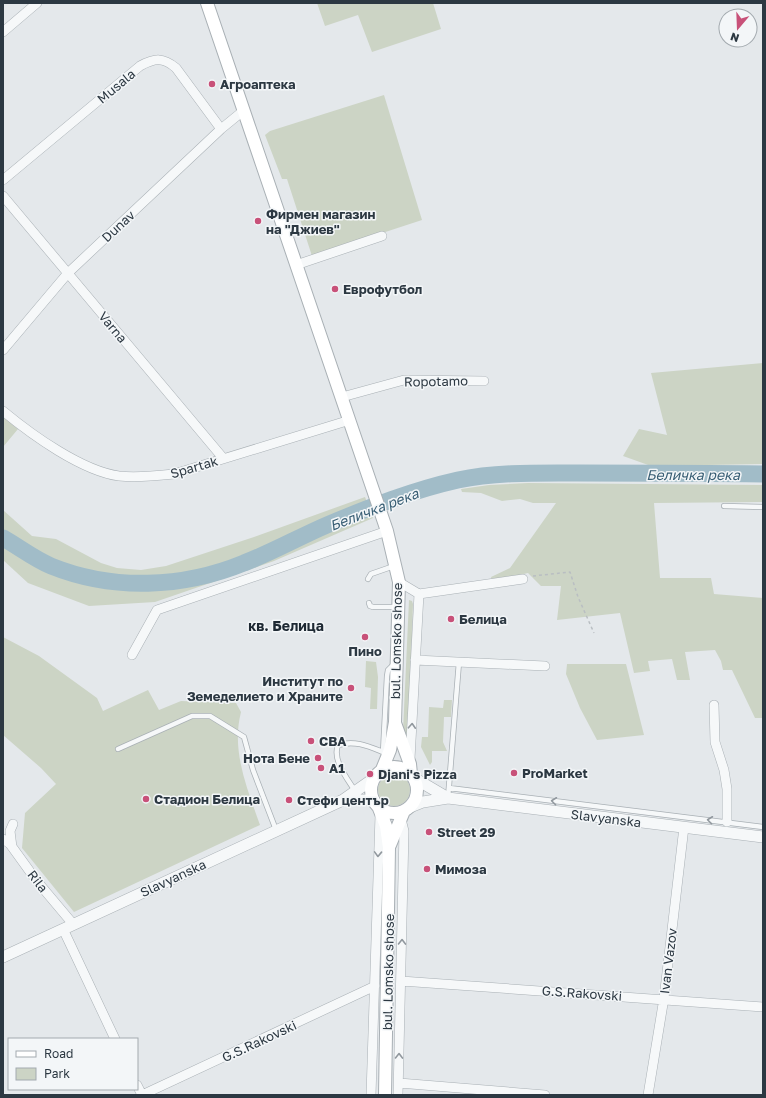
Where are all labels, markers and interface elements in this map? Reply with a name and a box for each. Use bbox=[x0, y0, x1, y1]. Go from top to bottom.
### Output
north arrow bbox=[718, 8, 758, 48]
text: N bbox=[729, 30, 741, 45]
street label: Musala bbox=[94, 65, 138, 107]
place label: Агроаптека bbox=[220, 76, 296, 92]
marker: Агроаптека bbox=[207, 79, 217, 89]
street label: Dunav bbox=[98, 206, 138, 245]
place label: Фирмен магазин на "Джиев" bbox=[266, 206, 375, 237]
marker: Фирмен магазин на "Джиев" bbox=[253, 216, 263, 226]
place label: Еврофутбол bbox=[343, 281, 423, 297]
marker: Еврофутбол bbox=[330, 284, 340, 294]
street label: Varna bbox=[95, 308, 131, 346]
street label: Ropotamo bbox=[404, 372, 468, 390]
street label: Spartak bbox=[168, 452, 220, 481]
water label: Беличка река bbox=[646, 466, 741, 483]
water label: Беличка река bbox=[327, 484, 422, 534]
street label: bul. Lomsko shose bbox=[387, 583, 405, 699]
place label: Белица bbox=[459, 611, 507, 627]
marker: Белица bbox=[446, 614, 456, 624]
district label: кв. Белица bbox=[248, 617, 324, 634]
marker: Пино bbox=[360, 632, 370, 642]
place label: Пино bbox=[348, 643, 382, 659]
place label: Институт по Земеделието и Храните bbox=[187, 673, 343, 704]
marker: Институт по Земеделието и Храните bbox=[346, 683, 356, 693]
one-way arrow bbox=[407, 723, 416, 729]
place label: CBA bbox=[319, 733, 347, 749]
marker: CBA bbox=[306, 736, 316, 746]
place label: Нота Бене bbox=[243, 750, 310, 766]
marker: Нота Бене bbox=[313, 753, 323, 763]
place label: A1 bbox=[329, 760, 345, 776]
marker: A1 bbox=[316, 763, 326, 773]
place label: ProMarket bbox=[522, 765, 588, 781]
place label: Djani's Pizza bbox=[378, 766, 457, 782]
marker: ProMarket bbox=[509, 768, 519, 778]
marker: Djani's Pizza bbox=[365, 769, 375, 779]
place label: Стадион Белица bbox=[154, 791, 261, 807]
place label: Стефи център bbox=[297, 792, 389, 808]
marker: Стадион Белица bbox=[141, 794, 151, 804]
marker: Стефи център bbox=[284, 795, 294, 805]
one-way arrow bbox=[551, 797, 557, 806]
street label: Slavyanska bbox=[570, 806, 642, 830]
one-way arrow bbox=[707, 816, 713, 825]
place label: Street 29 bbox=[437, 824, 496, 840]
marker: Street 29 bbox=[424, 827, 434, 837]
one-way arrow bbox=[374, 851, 382, 857]
street label: Slavyanska bbox=[137, 856, 209, 900]
place label: Мимоза bbox=[435, 861, 487, 877]
marker: Мимоза bbox=[422, 864, 432, 874]
street label: Rila bbox=[24, 867, 52, 895]
street label: bul. Lomsko shose bbox=[379, 914, 397, 1030]
street label: Ivan Vazov bbox=[656, 926, 680, 995]
one-way arrow bbox=[398, 939, 406, 945]
street label: G.S.Rakovski bbox=[541, 982, 623, 1004]
street label: G.S.Rakovski bbox=[219, 1017, 299, 1065]
legend bbox=[8, 1038, 138, 1090]
text: Road bbox=[44, 1046, 73, 1061]
one-way arrow bbox=[395, 1053, 404, 1059]
text: Park bbox=[44, 1066, 70, 1081]

